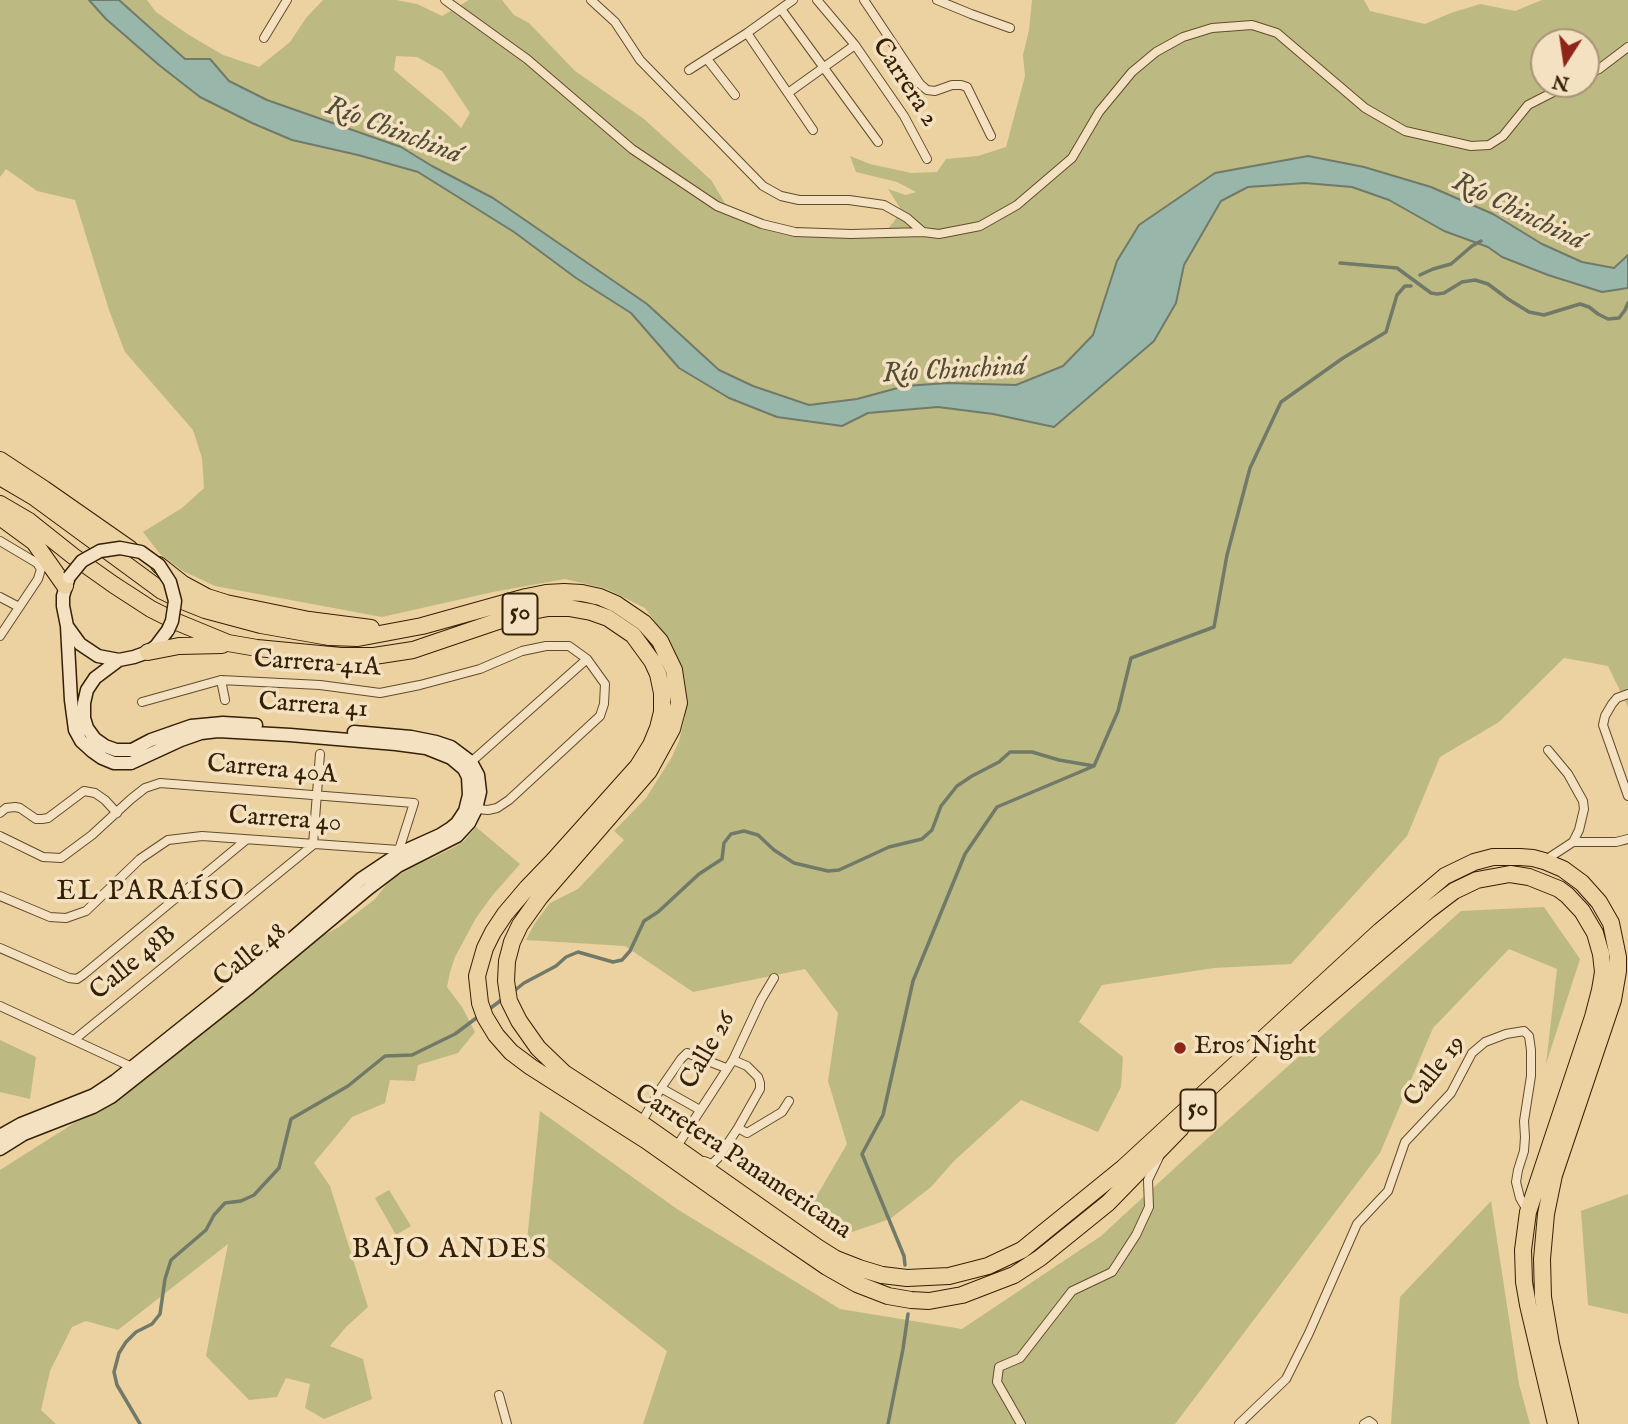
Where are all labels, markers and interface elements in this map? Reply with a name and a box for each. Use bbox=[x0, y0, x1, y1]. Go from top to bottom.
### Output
north arrow bbox=[1530, 28, 1600, 98]
street label: Carrera 2 bbox=[864, 33, 944, 133]
text: N bbox=[1551, 68, 1572, 95]
water label: Río Chinchiná bbox=[320, 91, 466, 173]
water label: Río Chinchiná bbox=[1446, 166, 1590, 260]
water label: Río Chinchiná bbox=[882, 351, 1026, 393]
road number: 50 bbox=[503, 594, 538, 634]
street label: Carrera 41A bbox=[252, 645, 382, 685]
street label: Carrera 41 bbox=[257, 688, 369, 726]
street label: Carrera 40A bbox=[206, 750, 338, 792]
street label: Carrera 40 bbox=[228, 802, 342, 840]
district label: EL PARAÍSO bbox=[58, 876, 244, 910]
street label: Calle 48 bbox=[208, 917, 294, 995]
street label: Calle 48B bbox=[85, 920, 183, 1008]
street label: Calle 26 bbox=[674, 1007, 744, 1095]
street label: Calle 19 bbox=[1398, 1030, 1474, 1114]
place label: Eros Night bbox=[1194, 1032, 1316, 1064]
marker: Eros Night bbox=[1172, 1040, 1188, 1056]
street label: Carretera Panamericana bbox=[628, 1079, 856, 1247]
road number: 50 bbox=[1180, 1090, 1216, 1130]
district label: BAJO ANDES bbox=[353, 1234, 547, 1268]

